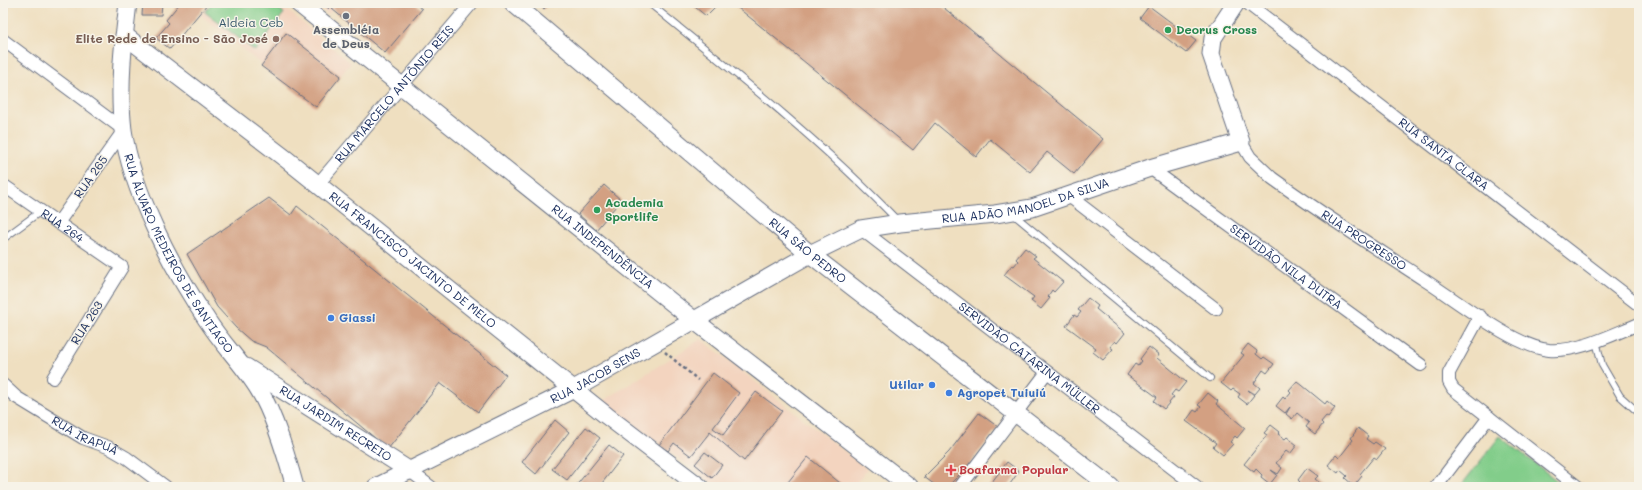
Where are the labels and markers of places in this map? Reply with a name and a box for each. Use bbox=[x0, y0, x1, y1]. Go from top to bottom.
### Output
marker: Assembléia de Deus bbox=[341, 11, 351, 21]
place label: Assembléia de Deus bbox=[313, 21, 379, 51]
place label: Deorus Cross bbox=[1176, 21, 1257, 37]
marker: Deorus Cross bbox=[1163, 25, 1173, 35]
place label: Elite Rede de Ensino - São José bbox=[75, 30, 268, 46]
marker: Elite Rede de Ensino - São José bbox=[271, 34, 281, 44]
place label: Academia Sportlife bbox=[605, 194, 664, 224]
marker: Academia Sportlife bbox=[592, 205, 602, 215]
place label: Giassi bbox=[339, 309, 376, 325]
marker: Giassi bbox=[326, 313, 336, 323]
place label: Utilar bbox=[889, 376, 924, 392]
marker: Utilar bbox=[927, 380, 937, 390]
place label: Agropet Tuiuiú bbox=[957, 384, 1046, 400]
marker: Agropet Tuiuiú bbox=[944, 388, 954, 398]
place label: Boafarma Popular bbox=[959, 461, 1069, 477]
marker: Boafarma Popular bbox=[946, 465, 956, 475]

